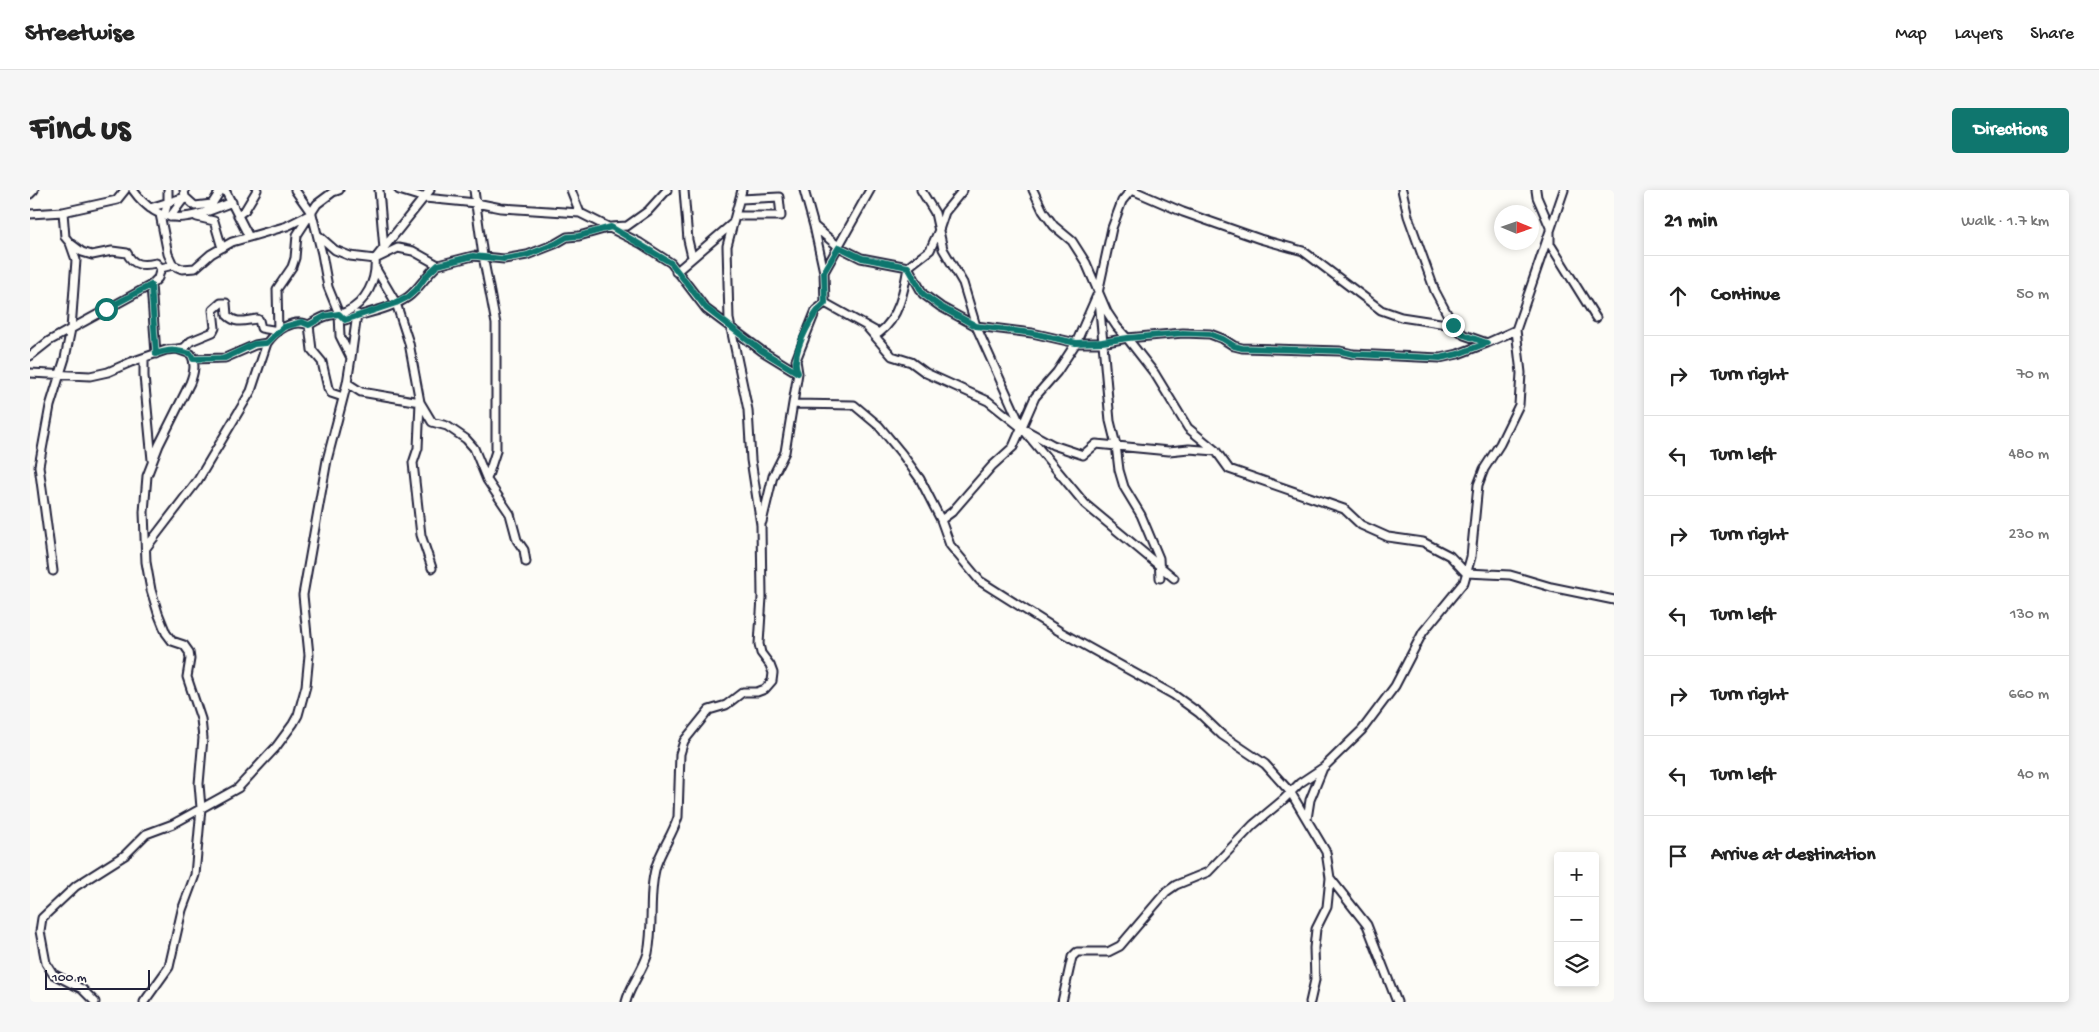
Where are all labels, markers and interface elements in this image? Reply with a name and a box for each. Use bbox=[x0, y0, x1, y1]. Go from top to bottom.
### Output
text: Streetwise bbox=[25, 20, 134, 49]
text: Map bbox=[1895, 24, 1927, 45]
text: Layers bbox=[1955, 24, 2002, 45]
text: Share bbox=[2030, 24, 2074, 45]
button: Directions bbox=[1952, 108, 2069, 153]
text: Find us bbox=[30, 110, 130, 151]
north arrow bbox=[1494, 205, 1539, 250]
text: 21 min bbox=[1664, 210, 1717, 235]
text: Walk · 1.7 km bbox=[1961, 213, 2049, 232]
icon: ahead bbox=[1664, 282, 1692, 310]
text: Continue bbox=[1711, 284, 1780, 307]
text: 50 m bbox=[2016, 286, 2049, 305]
route start bbox=[95, 298, 118, 321]
route end bbox=[1442, 314, 1465, 337]
icon: right bbox=[1664, 362, 1692, 390]
text: Turn right bbox=[1711, 364, 1787, 387]
text: 70 m bbox=[2016, 366, 2049, 385]
icon: left bbox=[1664, 442, 1692, 470]
text: Turn left bbox=[1711, 444, 1775, 467]
text: 480 m bbox=[2008, 446, 2049, 465]
icon: right bbox=[1664, 522, 1692, 550]
text: Turn right bbox=[1711, 524, 1787, 547]
text: 230 m bbox=[2009, 526, 2049, 545]
icon: left bbox=[1664, 602, 1692, 630]
text: Turn left bbox=[1711, 604, 1775, 627]
text: 130 m bbox=[2010, 606, 2049, 625]
icon: right bbox=[1664, 682, 1692, 710]
text: Turn right bbox=[1711, 684, 1787, 707]
text: 660 m bbox=[2009, 686, 2049, 705]
icon: left bbox=[1664, 762, 1692, 790]
text: Turn left bbox=[1711, 764, 1775, 787]
text: 40 m bbox=[2017, 766, 2049, 785]
icon: arrive bbox=[1664, 842, 1692, 870]
text: Arrive at destination bbox=[1711, 844, 1875, 867]
map controls bbox=[1554, 852, 1599, 987]
button: + bbox=[1554, 852, 1599, 897]
button: − bbox=[1554, 897, 1599, 942]
button: layers bbox=[1554, 942, 1599, 987]
scale bar bbox=[45, 967, 150, 990]
text: 100 m bbox=[52, 970, 87, 987]

